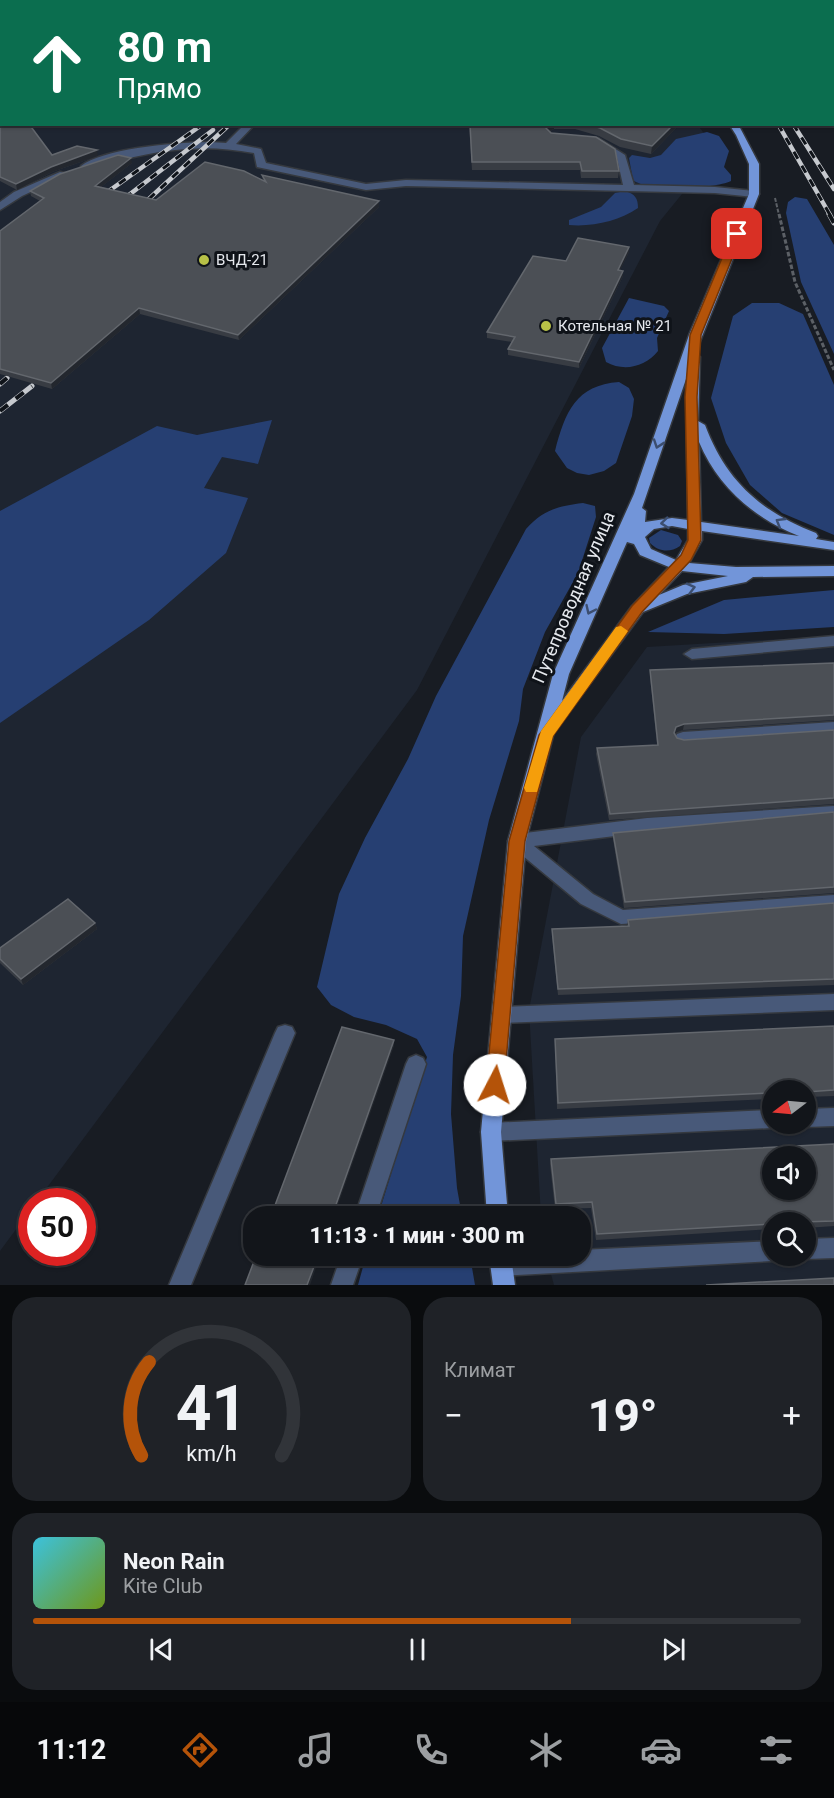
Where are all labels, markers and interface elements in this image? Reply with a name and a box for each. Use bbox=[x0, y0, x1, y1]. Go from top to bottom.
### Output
text: 80 m bbox=[117, 23, 212, 72]
icon: ahead bbox=[18, 24, 96, 102]
text: Прямо bbox=[117, 73, 202, 105]
pin bbox=[711, 208, 762, 259]
icon: arrive bbox=[720, 217, 753, 250]
place label: ВЧД-21 bbox=[216, 251, 268, 269]
marker: ВЧД-21 bbox=[197, 253, 211, 267]
place label: Котельная № 21 bbox=[558, 317, 672, 335]
marker: Котельная № 21 bbox=[539, 319, 553, 333]
one-way arrow bbox=[653, 438, 666, 449]
street label: Путепроводная улица bbox=[527, 508, 619, 686]
one-way arrow bbox=[661, 517, 670, 529]
one-way arrow bbox=[776, 517, 786, 529]
one-way arrow bbox=[686, 582, 696, 595]
one-way arrow bbox=[586, 604, 598, 615]
position arrow bbox=[463, 1053, 527, 1117]
north arrow bbox=[762, 1080, 816, 1134]
map controls bbox=[762, 1080, 816, 1266]
button: sound bbox=[762, 1146, 816, 1200]
speed limit sign: 50 bbox=[18, 1188, 96, 1266]
button: search bbox=[762, 1212, 816, 1266]
text: 11:13 · 1 мин · 300 m bbox=[309, 1223, 525, 1248]
text: Климат bbox=[444, 1358, 515, 1382]
text: 41 bbox=[176, 1372, 247, 1445]
text: 19° bbox=[588, 1389, 657, 1442]
text: − bbox=[444, 1396, 463, 1435]
text: + bbox=[782, 1396, 801, 1435]
text: km/h bbox=[186, 1441, 237, 1466]
text: Neon Rain bbox=[123, 1549, 225, 1574]
text: Kite Club bbox=[123, 1574, 203, 1598]
icon: previous bbox=[145, 1633, 178, 1666]
icon: pause bbox=[401, 1633, 434, 1666]
icon: next bbox=[657, 1633, 690, 1666]
icon: directions bbox=[179, 1729, 221, 1771]
icon: music bbox=[295, 1729, 337, 1771]
icon: phone bbox=[410, 1729, 452, 1771]
icon: climate bbox=[525, 1729, 567, 1771]
icon: car bbox=[640, 1729, 682, 1771]
icon: filters bbox=[755, 1729, 797, 1771]
text: 11:12 bbox=[37, 1734, 106, 1766]

